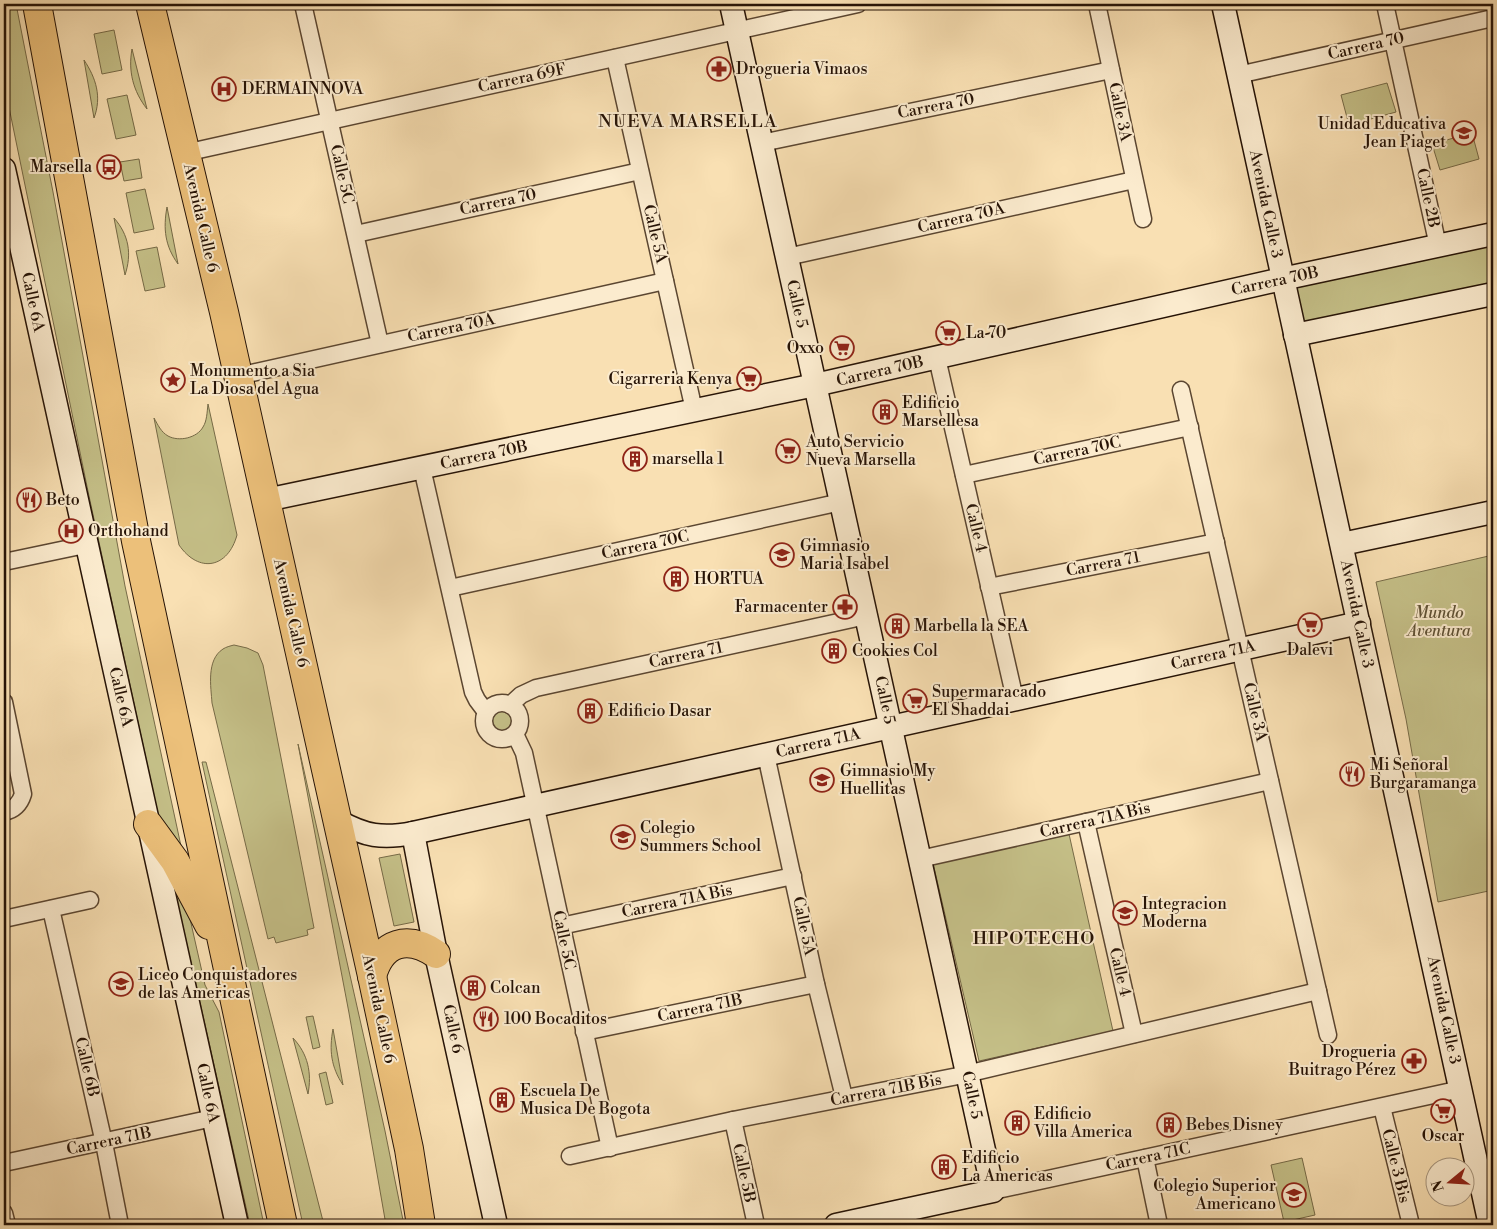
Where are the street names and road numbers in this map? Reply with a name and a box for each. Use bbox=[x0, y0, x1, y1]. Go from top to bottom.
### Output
street label: Carrera 70 bbox=[1326, 28, 1406, 64]
street label: Carrera 69F bbox=[476, 59, 568, 97]
street label: Calle 3A bbox=[1104, 81, 1136, 144]
street label: Carrera 70 bbox=[896, 89, 976, 123]
street label: Calle 5C bbox=[326, 143, 358, 205]
street label: Avenida Calle 3 bbox=[1245, 147, 1287, 260]
street label: Avenida Calle 6 bbox=[179, 161, 223, 275]
street label: Calle 2B bbox=[1412, 166, 1444, 230]
street label: Carrera 70 bbox=[458, 184, 538, 220]
street label: Carrera 70A bbox=[916, 198, 1007, 238]
street label: Calle 5A bbox=[639, 203, 672, 266]
street label: Carrera 70B bbox=[1229, 262, 1321, 300]
street label: Calle 6A bbox=[17, 270, 49, 335]
street label: Calle 5 bbox=[782, 278, 812, 330]
street label: Carrera 70A bbox=[406, 309, 497, 347]
street label: Carrera 70B bbox=[834, 351, 926, 391]
street label: Carrera 70C bbox=[1032, 432, 1122, 470]
street label: Carrera 70B bbox=[438, 436, 530, 474]
street label: Calle 4 bbox=[961, 502, 991, 555]
street label: Carrera 70C bbox=[600, 526, 690, 564]
street label: Carrera 71 bbox=[1064, 547, 1142, 581]
street label: Avenida Calle 6 bbox=[269, 556, 313, 670]
street label: Avenida Calle 3 bbox=[1336, 557, 1378, 670]
street label: Carrera 71A bbox=[1169, 635, 1258, 674]
street label: Carrera 71 bbox=[647, 637, 725, 673]
street label: Calle 6A bbox=[104, 665, 138, 730]
street label: Calle 5 bbox=[870, 674, 900, 726]
street label: Calle 3A bbox=[1239, 681, 1272, 744]
street label: Carrera 71A bbox=[774, 723, 863, 762]
street label: Carrera 71A Bis bbox=[1038, 798, 1152, 842]
street label: Carrera 71A Bis bbox=[620, 879, 734, 923]
street label: Calle 5A bbox=[788, 895, 820, 958]
street label: Calle 5C bbox=[548, 909, 580, 971]
street label: Calle 4 bbox=[1105, 946, 1135, 999]
street label: Avenida Calle 6 bbox=[357, 952, 400, 1066]
street label: Avenida Calle 3 bbox=[1423, 953, 1465, 1066]
street label: Carrera 71B bbox=[656, 989, 744, 1027]
street label: Calle 6 bbox=[438, 1003, 468, 1056]
street label: Calle 6B bbox=[70, 1035, 104, 1099]
street label: Calle 6A bbox=[192, 1061, 224, 1126]
street label: Carrera 71B Bis bbox=[829, 1069, 943, 1111]
street label: Calle 5 bbox=[957, 1069, 987, 1121]
street label: Carrera 71B bbox=[65, 1122, 153, 1160]
street label: Calle 3 Bis bbox=[1377, 1127, 1415, 1205]
street label: Carrera 71C bbox=[1104, 1138, 1192, 1176]
street label: Calle 5B bbox=[728, 1142, 760, 1204]

